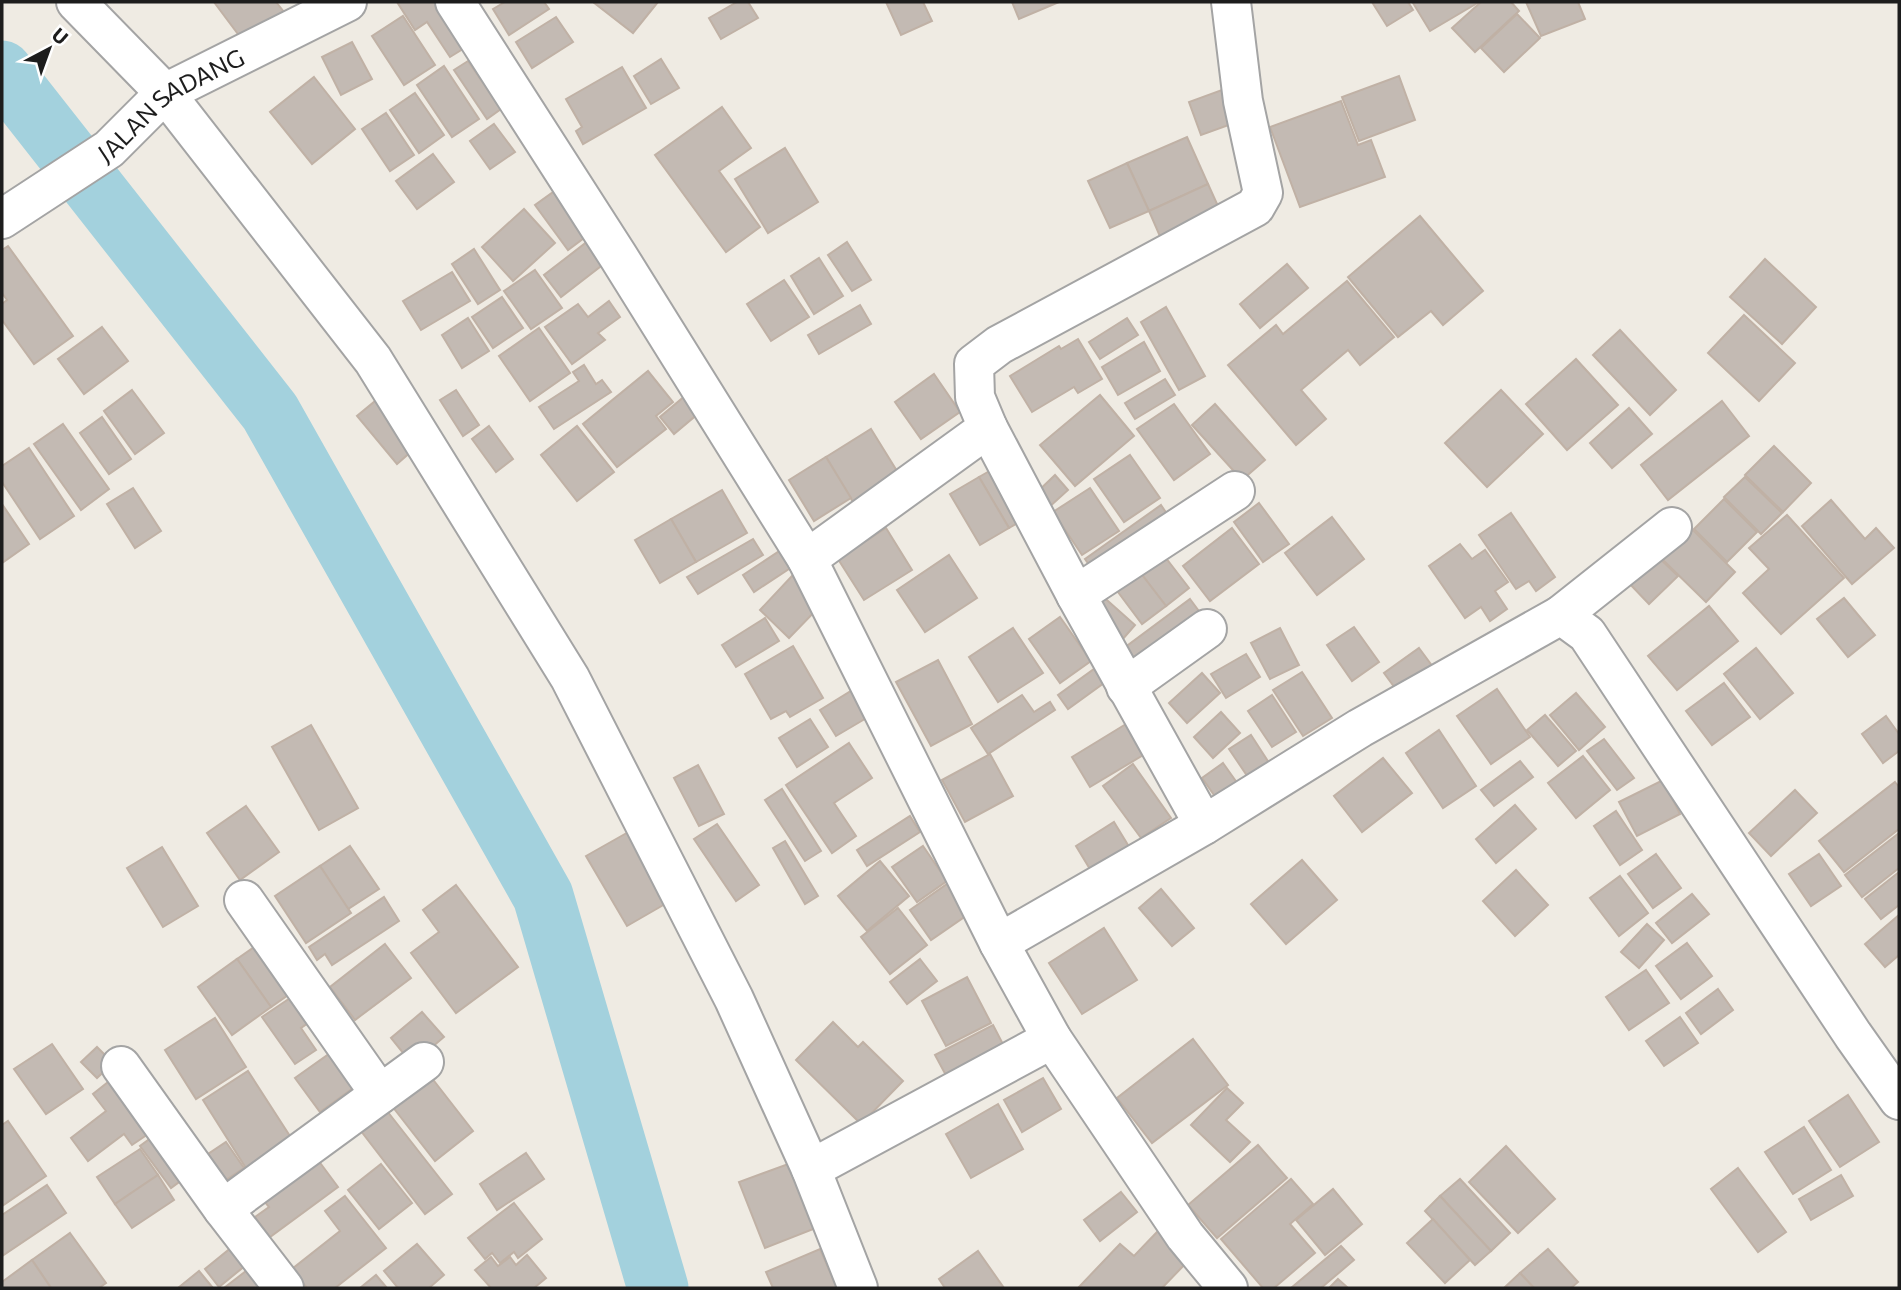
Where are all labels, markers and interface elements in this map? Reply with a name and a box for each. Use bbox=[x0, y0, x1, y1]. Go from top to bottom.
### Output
north arrow bbox=[14, 14, 84, 84]
text: U bbox=[48, 23, 73, 49]
street label: JALAN SADANG bbox=[92, 41, 249, 167]

